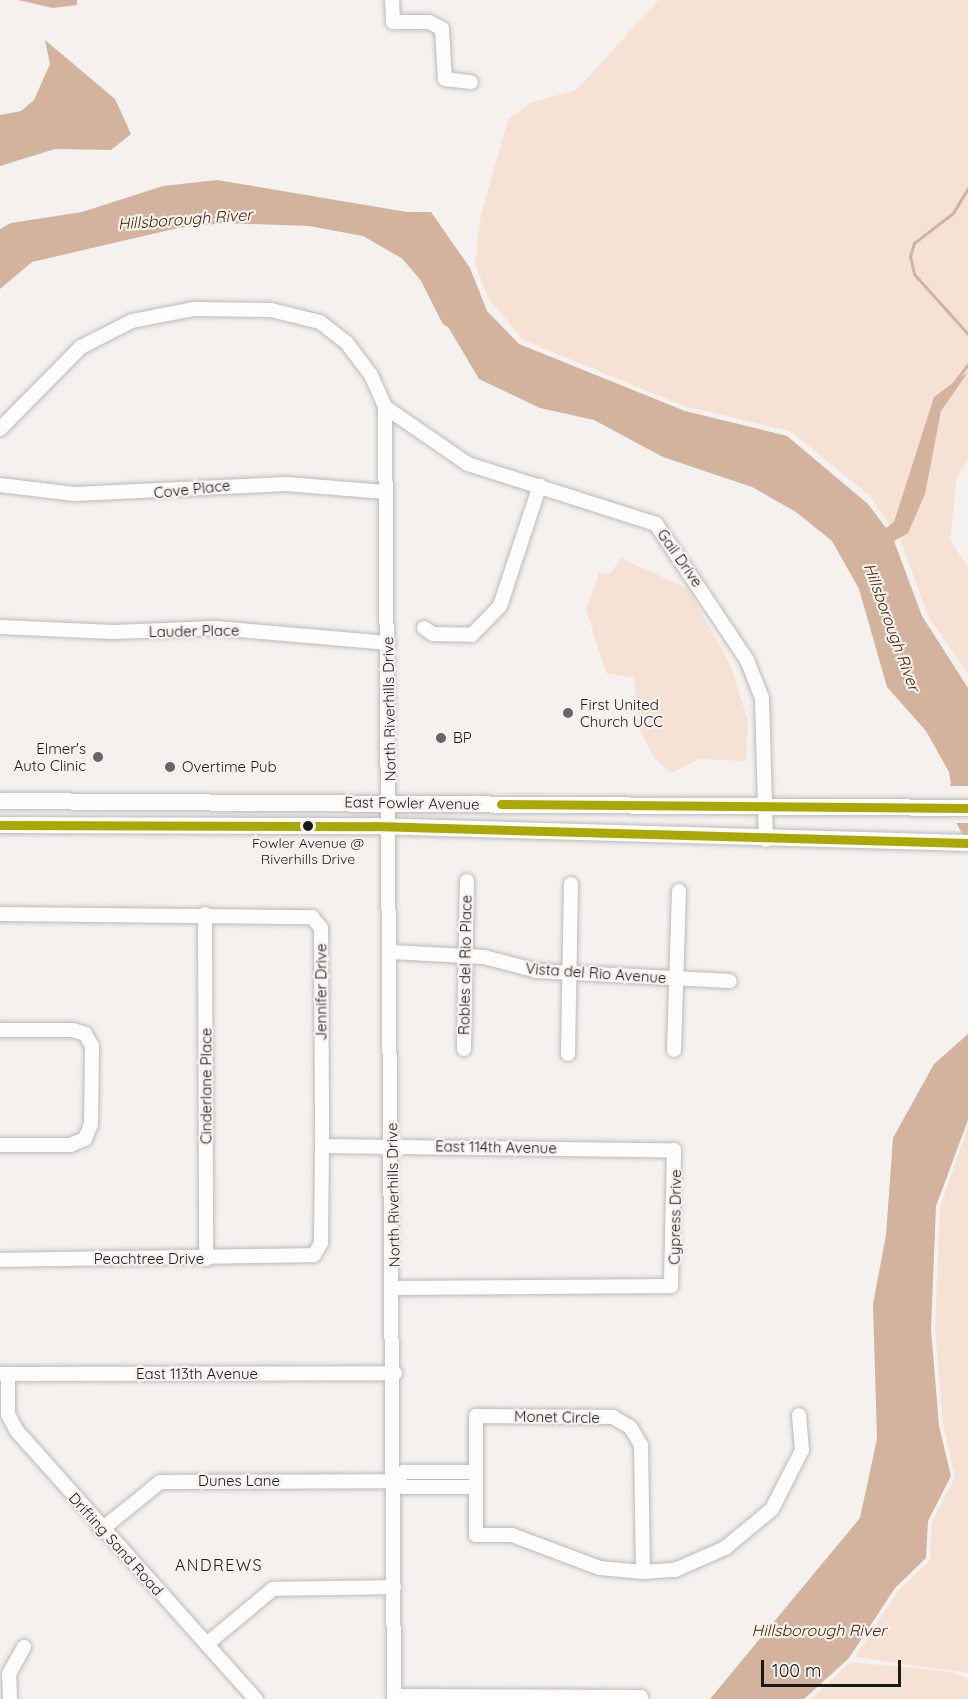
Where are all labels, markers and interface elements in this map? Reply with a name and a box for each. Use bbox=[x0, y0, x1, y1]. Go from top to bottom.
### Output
water label: Hillsborough River bbox=[117, 205, 253, 233]
street label: Cove Place bbox=[153, 476, 231, 502]
street label: Gail Drive bbox=[654, 526, 706, 590]
water label: Hillsborough River bbox=[860, 560, 924, 694]
street label: Lauder Place bbox=[149, 621, 239, 641]
street label: North Riverhills Drive bbox=[379, 637, 399, 781]
place label: First United Church UCC bbox=[580, 695, 663, 730]
marker: First United Church UCC bbox=[561, 706, 575, 720]
place label: BP bbox=[453, 729, 472, 747]
marker: BP bbox=[434, 731, 448, 745]
place label: Elmer's Auto Clinic bbox=[14, 739, 86, 774]
marker: Elmer's Auto Clinic bbox=[91, 750, 105, 764]
place label: Overtime Pub bbox=[182, 758, 277, 776]
marker: Overtime Pub bbox=[163, 760, 177, 774]
street label: East Fowler Avenue bbox=[344, 793, 480, 813]
marker: Fowler Avenue @ Riverhills Drive bbox=[302, 820, 314, 832]
place label: Fowler Avenue @ Riverhills Drive bbox=[252, 835, 364, 868]
street label: Robles del Rio Place bbox=[455, 895, 475, 1035]
street label: Jennifer Drive bbox=[312, 944, 330, 1040]
street label: Vista del Rio Avenue bbox=[525, 959, 667, 987]
street label: Cinderlane Place bbox=[197, 1028, 215, 1144]
street label: North Riverhills Drive bbox=[383, 1123, 403, 1267]
street label: East 114th Avenue bbox=[435, 1137, 557, 1157]
street label: Cypress Drive bbox=[665, 1169, 685, 1265]
street label: Peachtree Drive bbox=[94, 1250, 204, 1268]
street label: East 113th Avenue bbox=[136, 1365, 258, 1383]
street label: Monet Circle bbox=[514, 1407, 600, 1427]
street label: Dunes Lane bbox=[198, 1472, 280, 1490]
street label: Drifting Sand Road bbox=[65, 1489, 167, 1599]
district label: ANDREWS bbox=[175, 1555, 263, 1575]
water label: Hillsborough River bbox=[752, 1620, 886, 1640]
scale bar bbox=[764, 1648, 904, 1686]
text: 100 m bbox=[772, 1659, 821, 1682]

